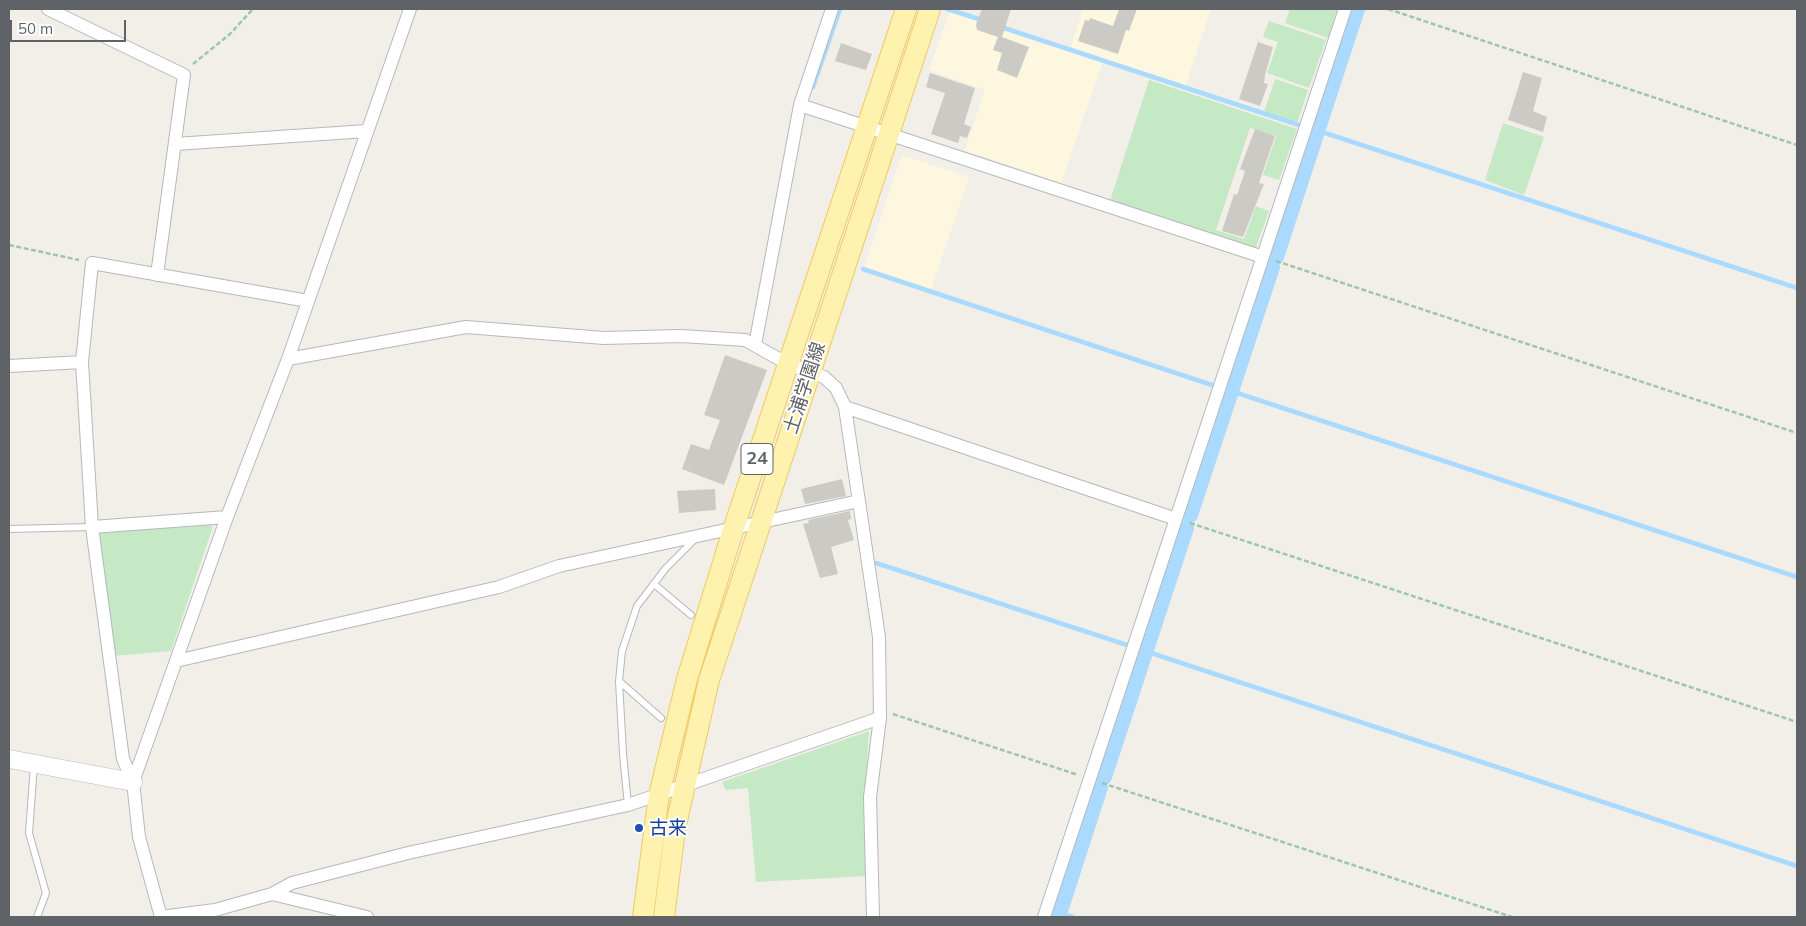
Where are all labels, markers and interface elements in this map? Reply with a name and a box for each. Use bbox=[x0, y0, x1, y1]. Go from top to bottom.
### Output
scale bar bbox=[12, 10, 129, 42]
text: 50 m bbox=[18, 19, 53, 38]
street label: 土浦学園線 bbox=[779, 339, 831, 437]
road number: 24 bbox=[741, 444, 773, 474]
place label: 古来 bbox=[649, 817, 687, 839]
marker: 古来 bbox=[633, 822, 645, 834]

